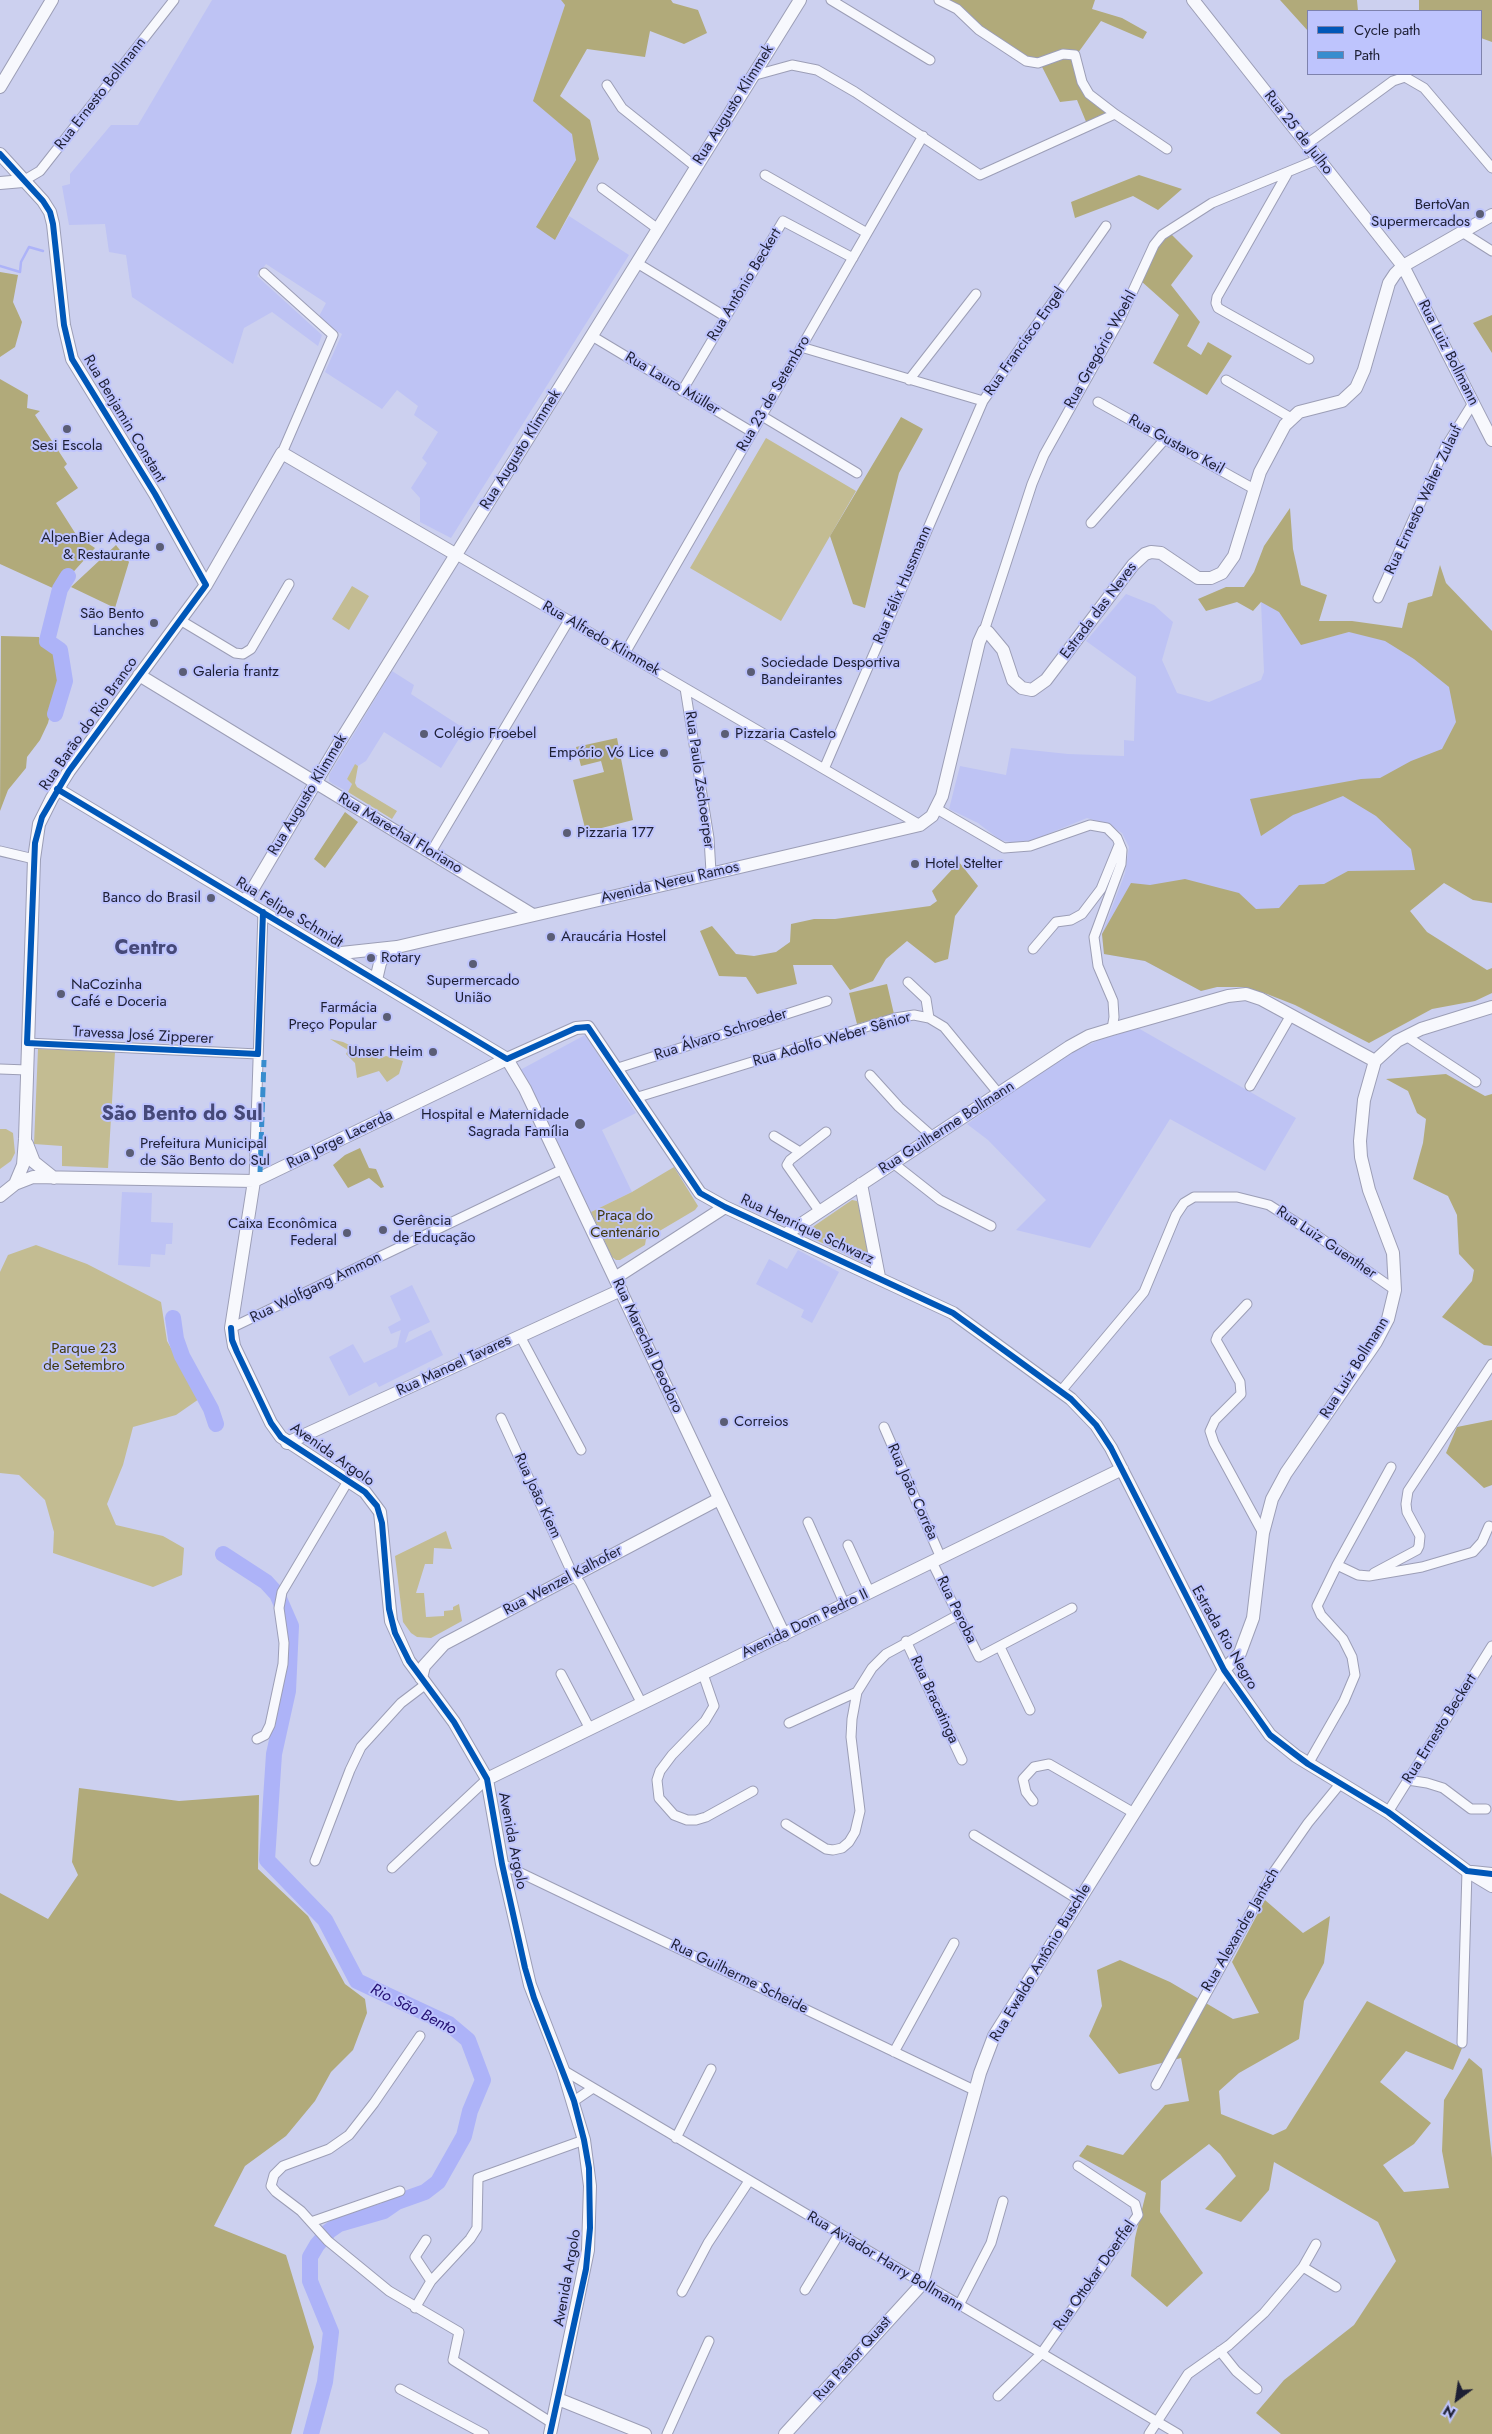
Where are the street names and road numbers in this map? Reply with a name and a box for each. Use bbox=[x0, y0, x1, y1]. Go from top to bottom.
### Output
street label: Rua Ernesto Bollmann bbox=[52, 34, 150, 154]
street label: Rua Augusto Klimmek bbox=[690, 42, 778, 168]
street label: Rua 25 de Julho bbox=[1260, 88, 1336, 178]
street label: Rua Antônio Beckert bbox=[704, 225, 786, 345]
street label: Rua Francisco Engel bbox=[981, 284, 1069, 400]
street label: Rua Gregório Woehl bbox=[1061, 288, 1141, 412]
street label: Rua Luiz Bollmann bbox=[1414, 297, 1482, 409]
street label: Rua 23 de Setembro bbox=[734, 333, 814, 455]
street label: Rua Lauro Müller bbox=[621, 349, 723, 419]
street label: Rua Benjamin Constant bbox=[79, 352, 169, 486]
street label: Rua Augusto Klimmek bbox=[477, 387, 565, 513]
street label: Rua Gustavo Keil bbox=[1125, 411, 1227, 479]
street label: Rua Ernesto Walter Zulauf bbox=[1381, 422, 1467, 578]
street label: Rua Félix Hussmann bbox=[870, 523, 936, 647]
street label: Estrada das Neves bbox=[1057, 559, 1141, 663]
street label: Rua Alfredo Klimmek bbox=[539, 598, 663, 680]
street label: Rua Barão do Rio Branco bbox=[36, 654, 142, 794]
street label: Rua Paulo Zschoerper bbox=[680, 710, 718, 850]
street label: Rua Augusto Klimmek bbox=[265, 731, 351, 859]
street label: Rua Marechal Floriano bbox=[335, 790, 465, 878]
street label: Avenida Nereu Ramos bbox=[599, 858, 741, 908]
street label: Rua Felipe Schmidt bbox=[232, 874, 346, 952]
street label: Rua Álvaro Schroeder bbox=[652, 1005, 790, 1065]
street label: Rua Adolfo Weber Sênior bbox=[751, 1009, 913, 1071]
street label: Travessa José Zipperer bbox=[72, 1023, 214, 1049]
street label: Rua Guilherme Bollmann bbox=[876, 1078, 1018, 1178]
street label: Rua Jorge Lacerda bbox=[284, 1107, 396, 1173]
street label: Rua Henrique Schwarz bbox=[737, 1191, 877, 1269]
street label: Rua Luiz Guenther bbox=[1272, 1203, 1380, 1283]
street label: Rua Wolfgang Ammon bbox=[248, 1248, 384, 1328]
street label: Rua Marechal Deodoro bbox=[608, 1276, 686, 1416]
street label: Rua Luiz Bollmann bbox=[1317, 1314, 1393, 1422]
street label: Rua Manoel Tavares bbox=[394, 1332, 514, 1400]
street label: Avenida Argolo bbox=[286, 1419, 378, 1491]
street label: Rua João Corrêa bbox=[883, 1441, 941, 1543]
street label: Rua João Kiem bbox=[509, 1451, 565, 1541]
street label: Rua Wenzel Kalhofer bbox=[501, 1542, 625, 1620]
street label: Rua Peroba bbox=[932, 1574, 980, 1646]
street label: Estrada Rio Negro bbox=[1187, 1583, 1261, 1693]
street label: Avenida Dom Pedro II bbox=[739, 1585, 871, 1663]
street label: Rua Bracatinga bbox=[906, 1653, 962, 1747]
street label: Rua Ernesto Beckert bbox=[1399, 1671, 1481, 1787]
street label: Avenida Argolo bbox=[494, 1791, 530, 1891]
street label: Rua Alexandre Jantsch bbox=[1198, 1865, 1284, 1995]
street label: Rua Ewaldo Antônio Buschle bbox=[987, 1881, 1095, 2045]
street label: Rua Guilherme Scheide bbox=[667, 1936, 811, 2018]
street label: Rua Aviador Harry Bollmann bbox=[804, 2208, 966, 2316]
street label: Rua Ottokar Doerffel bbox=[1050, 2218, 1140, 2334]
street label: Avenida Argolo bbox=[551, 2228, 585, 2328]
street label: Rua Pastor Quast bbox=[810, 2313, 896, 2405]

